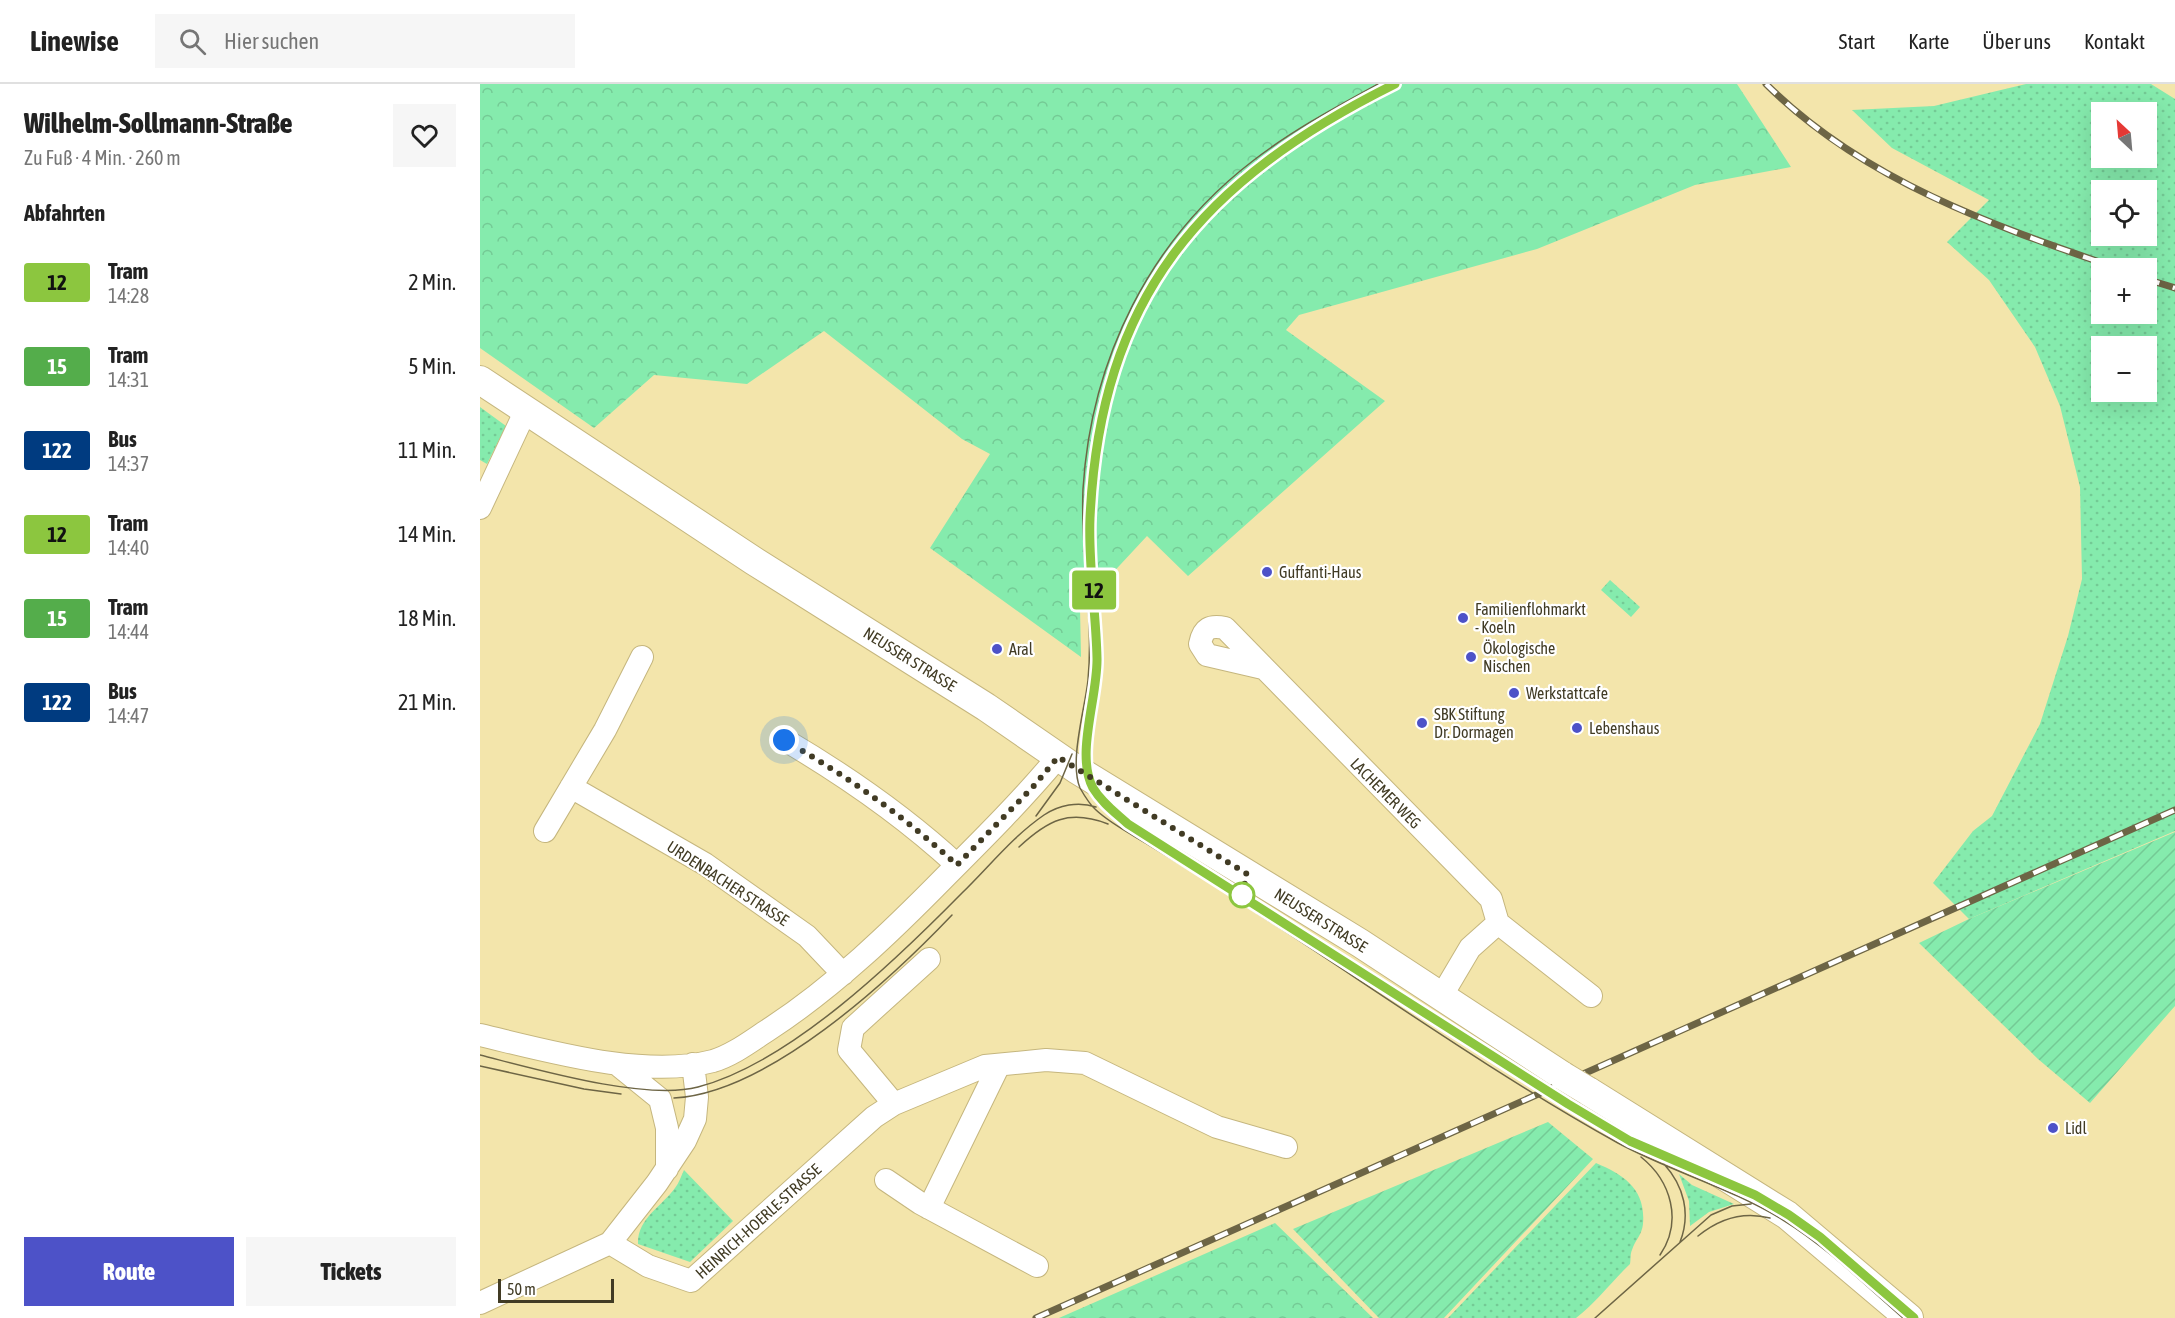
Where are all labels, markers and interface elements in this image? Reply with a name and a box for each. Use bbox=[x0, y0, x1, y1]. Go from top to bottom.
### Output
search box bbox=[155, 14, 575, 68]
text: Linewise bbox=[30, 25, 119, 57]
icon: search bbox=[176, 25, 209, 58]
text: Hier suchen bbox=[224, 28, 319, 54]
text: Start bbox=[1839, 29, 1875, 53]
text: Karte bbox=[1908, 29, 1949, 53]
text: Über uns bbox=[1982, 29, 2051, 53]
text: Kontakt bbox=[2084, 29, 2145, 53]
north arrow bbox=[2091, 102, 2157, 168]
map controls bbox=[2091, 102, 2157, 402]
button: heart bbox=[393, 104, 456, 167]
text: Wilhelm-Sollmann-Straße bbox=[24, 107, 293, 139]
text: Zu Fuß · 4 Min. · 260 m bbox=[24, 146, 181, 169]
button: locate bbox=[2091, 180, 2157, 246]
text: Abfahrten bbox=[24, 200, 105, 226]
text: Tram bbox=[108, 258, 148, 284]
button: + bbox=[2091, 258, 2157, 324]
text: 2 Min. bbox=[408, 269, 456, 295]
text: 12 bbox=[47, 270, 67, 294]
text: 14:28 bbox=[108, 284, 149, 307]
button: − bbox=[2091, 336, 2157, 402]
text: Tram bbox=[108, 342, 148, 368]
text: 5 Min. bbox=[408, 353, 456, 379]
text: 15 bbox=[47, 354, 67, 378]
text: 14:31 bbox=[108, 368, 149, 391]
text: Bus bbox=[108, 426, 137, 452]
text: 11 Min. bbox=[398, 437, 456, 463]
text: 122 bbox=[42, 438, 72, 462]
text: 14:37 bbox=[108, 452, 149, 475]
text: Tram bbox=[108, 510, 148, 536]
text: 14 Min. bbox=[398, 521, 456, 547]
text: 12 bbox=[47, 522, 67, 546]
text: 14:40 bbox=[108, 536, 149, 559]
place label: Guffanti-Haus bbox=[1279, 563, 1362, 581]
marker: Guffanti-Haus bbox=[1260, 565, 1274, 579]
line badge: 12 bbox=[1067, 570, 1121, 610]
text: 12 bbox=[1084, 578, 1104, 602]
text: Tram bbox=[108, 594, 148, 620]
place label: Familienflohmarkt - Koeln bbox=[1475, 600, 1586, 636]
text: 18 Min. bbox=[398, 605, 456, 631]
text: 15 bbox=[47, 606, 67, 630]
marker: Familienflohmarkt - Koeln bbox=[1456, 611, 1470, 625]
text: 14:44 bbox=[108, 620, 149, 643]
street label: NEUSSER STRASSE bbox=[860, 623, 960, 695]
place label: Ökologische Nischen bbox=[1483, 639, 1555, 675]
place label: Aral bbox=[1009, 640, 1034, 658]
marker: Aral bbox=[990, 642, 1004, 656]
marker: Ökologische Nischen bbox=[1464, 650, 1478, 664]
text: Bus bbox=[108, 678, 137, 704]
place label: Werkstattcafe bbox=[1526, 684, 1608, 702]
marker: Werkstattcafe bbox=[1507, 686, 1521, 700]
text: 21 Min. bbox=[398, 689, 456, 715]
text: 122 bbox=[42, 690, 72, 714]
text: 14:47 bbox=[108, 704, 149, 727]
place label: SBK Stiftung Dr. Dormagen bbox=[1434, 705, 1514, 742]
marker: SBK Stiftung Dr. Dormagen bbox=[1415, 716, 1429, 730]
place label: Lebenshaus bbox=[1589, 719, 1660, 737]
marker: Lebenshaus bbox=[1570, 721, 1584, 735]
your location bbox=[769, 725, 799, 755]
street label: LACHEMER WEG bbox=[1347, 754, 1425, 832]
street label: URDENBACHER STRASSE bbox=[664, 837, 792, 929]
unlabelled marker bbox=[1229, 882, 1255, 908]
street label: NEUSSER STRASSE bbox=[1271, 884, 1371, 956]
place label: Lidl bbox=[2065, 1119, 2087, 1137]
marker: Lidl bbox=[2046, 1121, 2060, 1135]
street label: HEINRICH-HOERLE-STRASSE bbox=[692, 1160, 825, 1282]
button: Route bbox=[24, 1237, 234, 1306]
button: Tickets bbox=[246, 1237, 456, 1306]
scale bar bbox=[498, 1276, 614, 1304]
text: 50 m bbox=[507, 1280, 536, 1298]

